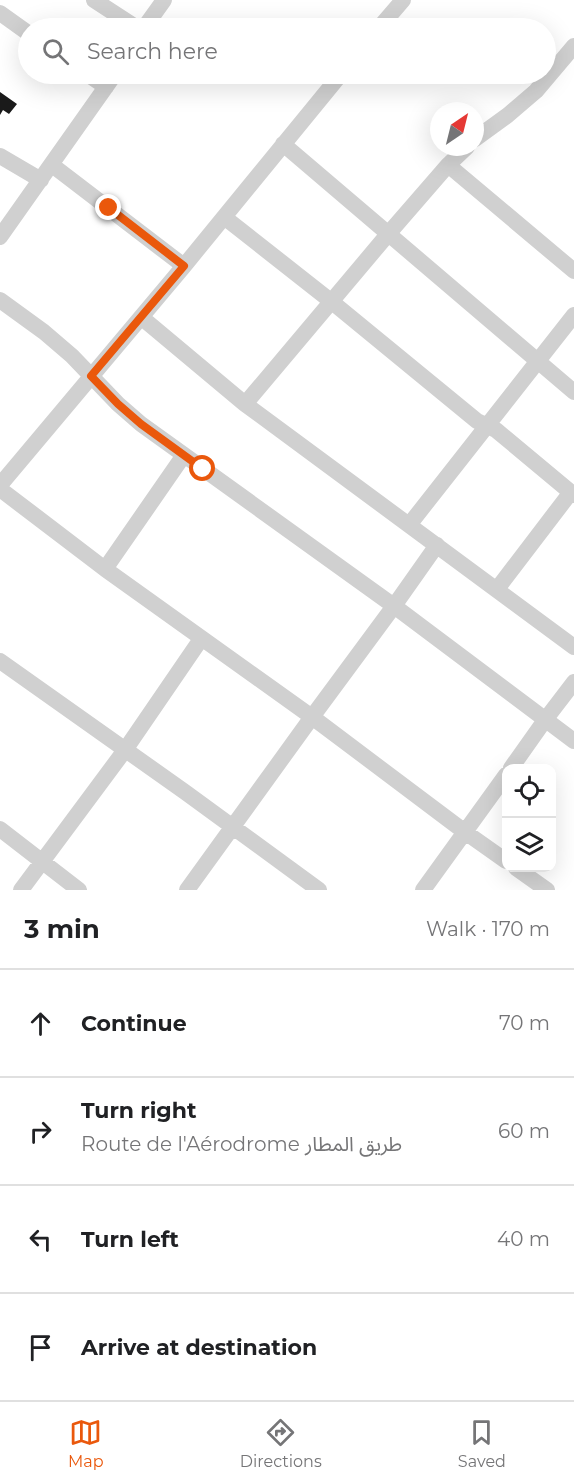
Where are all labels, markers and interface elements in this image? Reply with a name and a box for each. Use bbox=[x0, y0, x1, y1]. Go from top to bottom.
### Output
search box bbox=[18, 18, 556, 84]
icon: search bbox=[39, 35, 72, 68]
text: Search here bbox=[87, 38, 218, 65]
north arrow bbox=[430, 102, 484, 156]
route end bbox=[95, 194, 121, 220]
route start bbox=[189, 455, 215, 481]
map controls bbox=[502, 764, 556, 872]
button: locate bbox=[502, 764, 556, 818]
button: layers bbox=[502, 818, 556, 872]
text: 3 min bbox=[24, 913, 100, 945]
text: Walk · 170 m bbox=[426, 917, 550, 941]
icon: ahead bbox=[24, 1007, 57, 1040]
text: Continue bbox=[81, 1010, 187, 1037]
text: 70 m bbox=[499, 1011, 550, 1035]
text: Turn right bbox=[81, 1097, 196, 1124]
icon: right bbox=[24, 1115, 57, 1148]
text: 60 m bbox=[498, 1119, 550, 1143]
text: Route de l'Aérodrome طريق المطار bbox=[81, 1132, 402, 1156]
icon: left bbox=[24, 1223, 57, 1256]
text: Turn left bbox=[81, 1226, 179, 1253]
text: 40 m bbox=[497, 1227, 550, 1251]
icon: arrive bbox=[24, 1331, 57, 1364]
text: Arrive at destination bbox=[81, 1334, 317, 1361]
tab: Map bbox=[68, 1416, 104, 1471]
tab: Directions bbox=[240, 1416, 322, 1471]
tab: Saved bbox=[458, 1416, 506, 1471]

